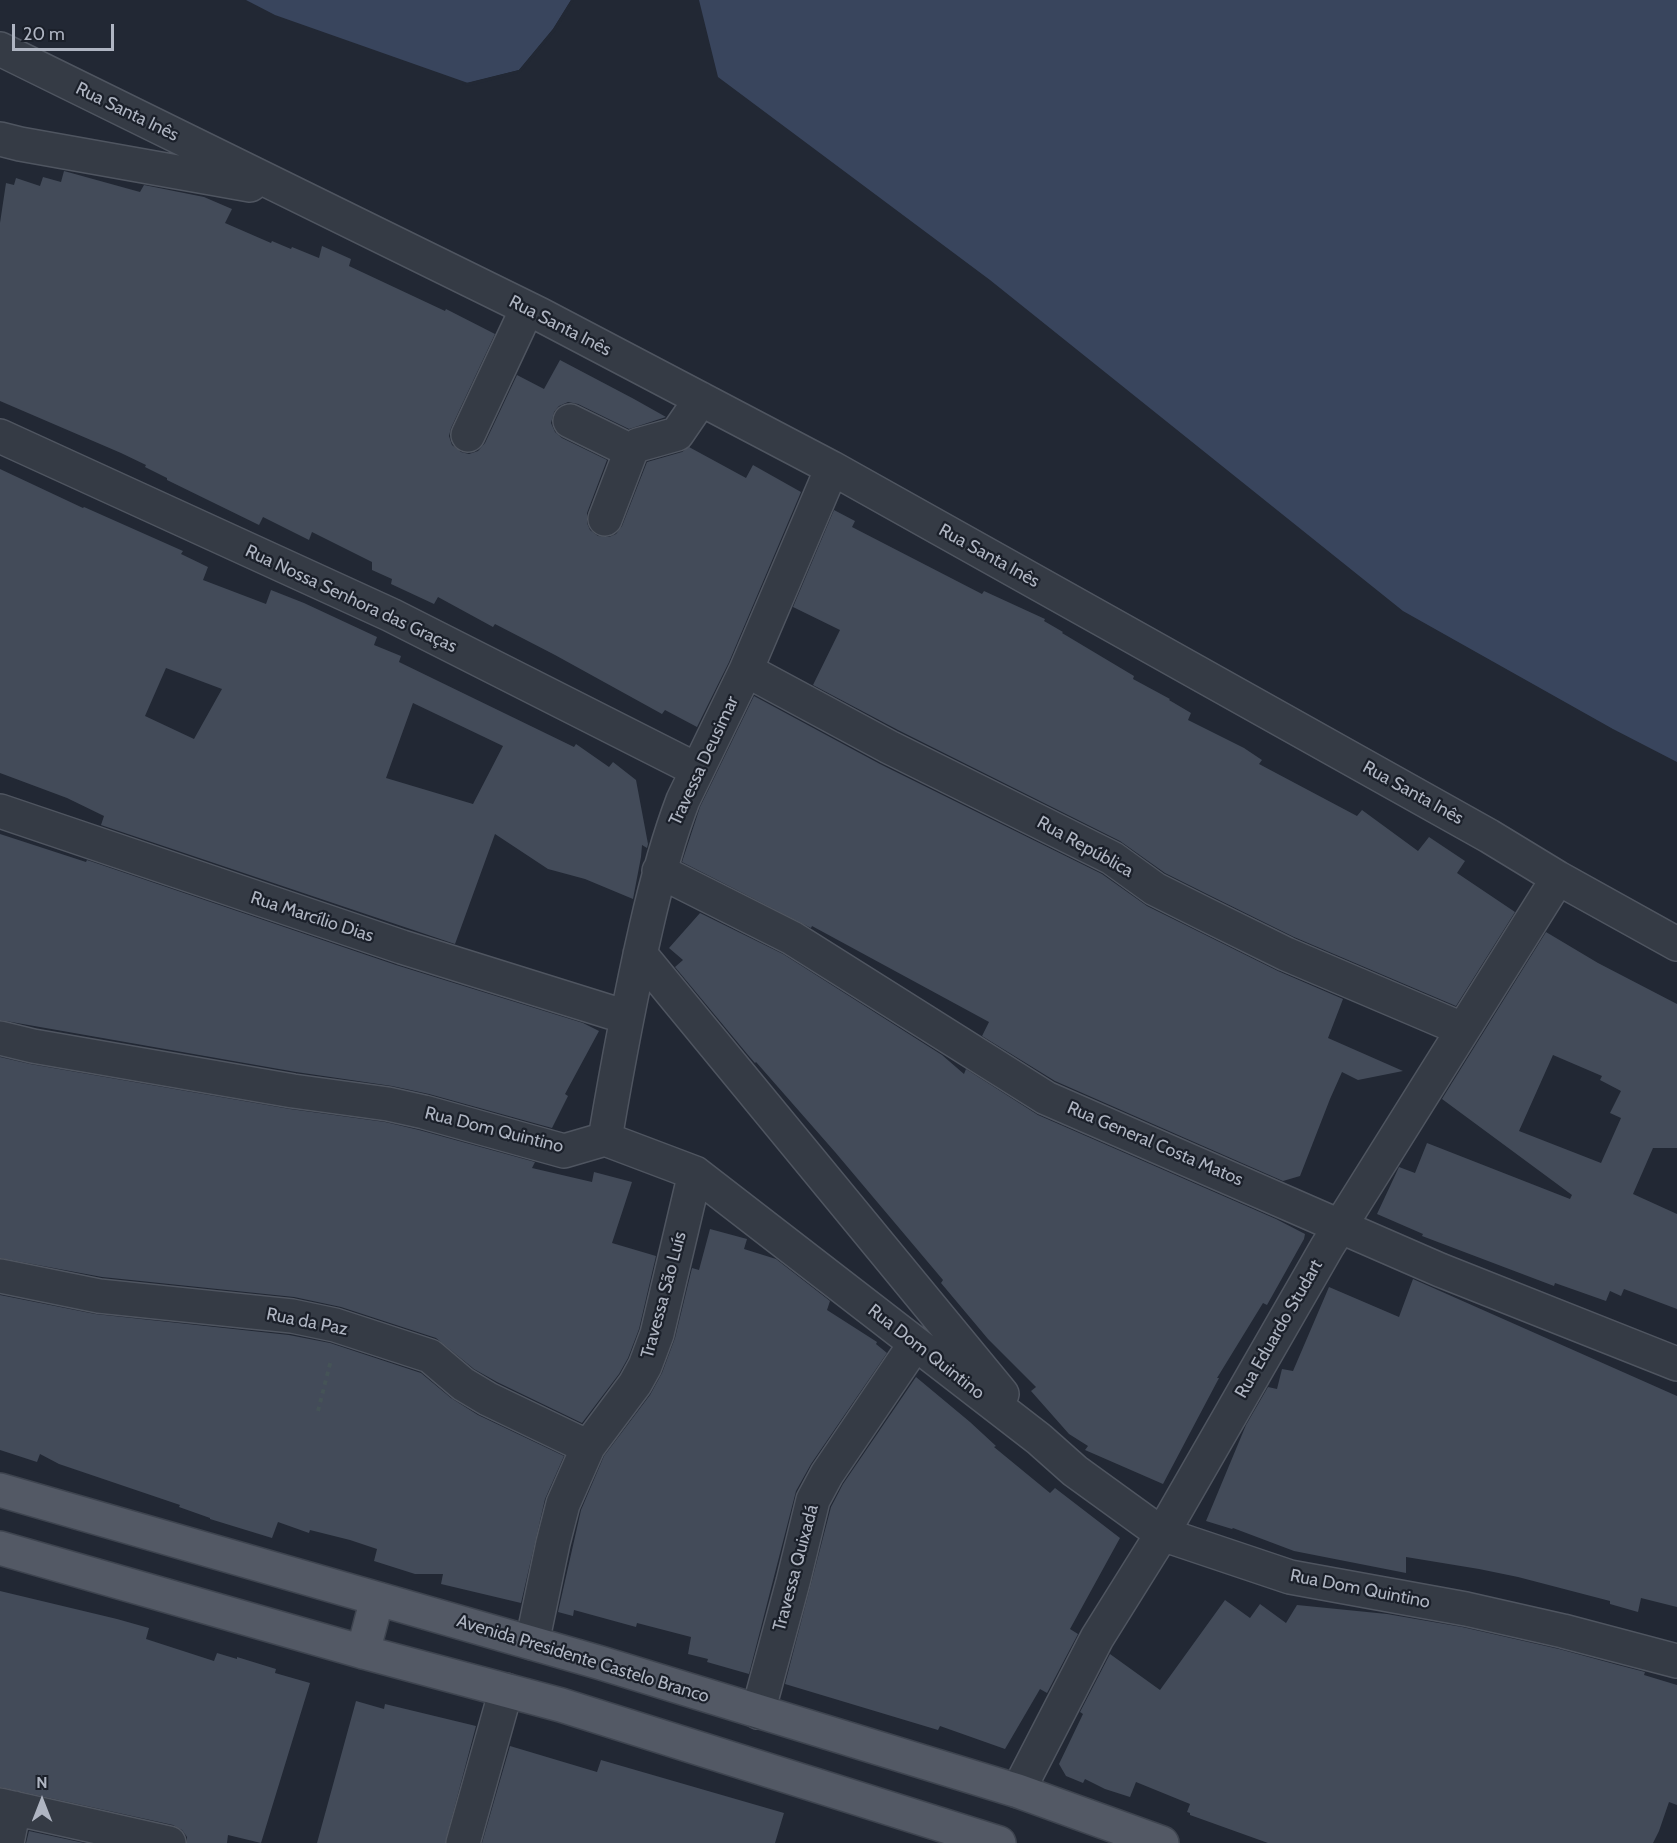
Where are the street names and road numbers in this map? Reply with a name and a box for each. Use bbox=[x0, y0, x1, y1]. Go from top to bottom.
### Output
street label: Rua Santa Inês bbox=[72, 78, 182, 146]
street label: Rua Santa Inês bbox=[505, 291, 615, 361]
street label: Rua Santa Inês bbox=[935, 519, 1043, 593]
street label: Rua Nossa Senhora das Graças bbox=[242, 540, 460, 658]
street label: Travessa Deusimar bbox=[665, 693, 743, 829]
street label: Rua Santa Inês bbox=[1359, 756, 1467, 830]
street label: Rua República bbox=[1033, 812, 1137, 882]
street label: Rua Marcílio Dias bbox=[248, 887, 376, 947]
street label: Rua General Costa Matos bbox=[1064, 1097, 1246, 1191]
street label: Rua Dom Quintino bbox=[422, 1102, 566, 1158]
street label: Travessa São Luís bbox=[637, 1229, 691, 1361]
street label: Rua Eduardo Studart bbox=[1231, 1256, 1327, 1402]
street label: Rua Dom Quintino bbox=[863, 1300, 989, 1404]
street label: Rua da Paz bbox=[264, 1304, 350, 1340]
street label: Travessa Quixadá bbox=[769, 1502, 823, 1634]
street label: Rua Dom Quintino bbox=[1288, 1565, 1432, 1613]
street label: Avenida Presidente Castelo Branco bbox=[454, 1610, 712, 1708]

